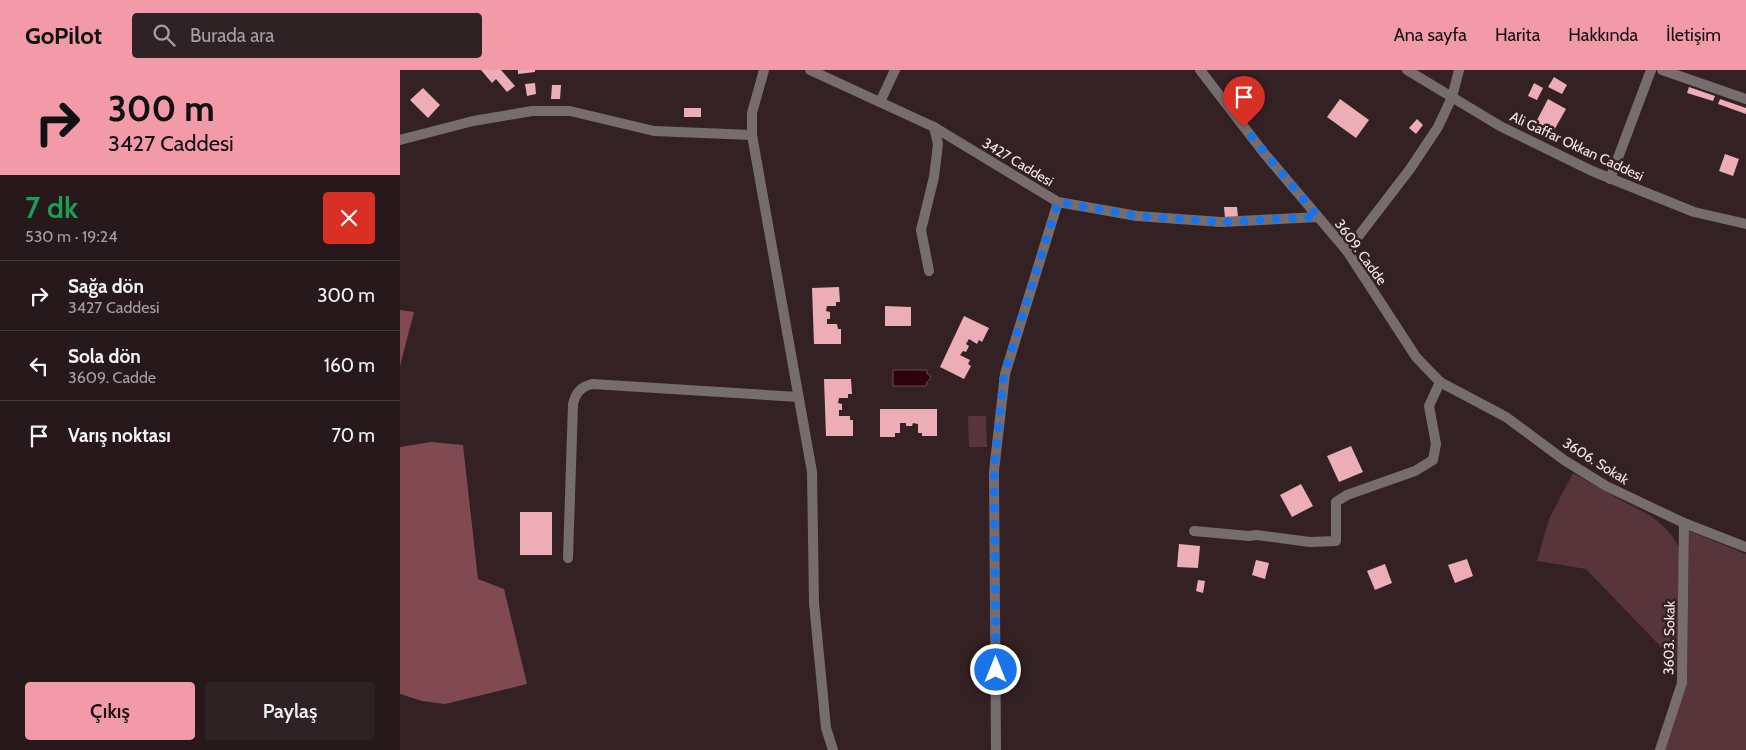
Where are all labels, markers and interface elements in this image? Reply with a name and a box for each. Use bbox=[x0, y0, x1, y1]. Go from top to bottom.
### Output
search box bbox=[132, 13, 482, 58]
text: GoPilot bbox=[25, 21, 102, 50]
icon: search bbox=[150, 21, 178, 49]
text: Burada ara bbox=[190, 24, 274, 47]
text: Ana sayfa bbox=[1394, 24, 1467, 46]
text: Harita bbox=[1495, 24, 1540, 46]
text: Hakkında bbox=[1568, 24, 1638, 46]
text: İletişim bbox=[1666, 24, 1721, 46]
pin bbox=[1223, 76, 1265, 127]
icon: arrive bbox=[1230, 83, 1258, 111]
text: 300 m bbox=[108, 87, 215, 130]
icon: right bbox=[25, 90, 90, 155]
street label: Ali Gaffar Okkan Caddesi bbox=[1507, 107, 1647, 185]
text: 3427 Caddesi bbox=[108, 130, 234, 157]
street label: 3427 Caddesi bbox=[979, 134, 1057, 190]
text: 7 dk bbox=[25, 189, 78, 226]
button: close bbox=[323, 192, 375, 244]
street label: 3609. Cadde bbox=[1331, 216, 1391, 288]
text: 530 m · 19:24 bbox=[25, 227, 117, 246]
text: Sağa dön bbox=[68, 275, 144, 298]
icon: right bbox=[25, 282, 53, 310]
text: 300 m bbox=[317, 284, 375, 307]
text: 3427 Caddesi bbox=[68, 298, 159, 317]
text: Sola dön bbox=[68, 345, 141, 368]
icon: left bbox=[25, 352, 53, 380]
text: 160 m bbox=[324, 354, 375, 377]
text: 3609. Cadde bbox=[68, 368, 156, 387]
icon: arrive bbox=[25, 422, 53, 450]
text: Varış noktası bbox=[68, 424, 171, 447]
text: 70 m bbox=[331, 424, 375, 447]
street label: 3606. Sokak bbox=[1560, 434, 1633, 489]
street label: 3603. Sokak bbox=[1659, 600, 1679, 675]
position arrow bbox=[969, 643, 1021, 695]
button: Çıkış bbox=[25, 682, 195, 740]
button: Paylaş bbox=[205, 682, 375, 740]

